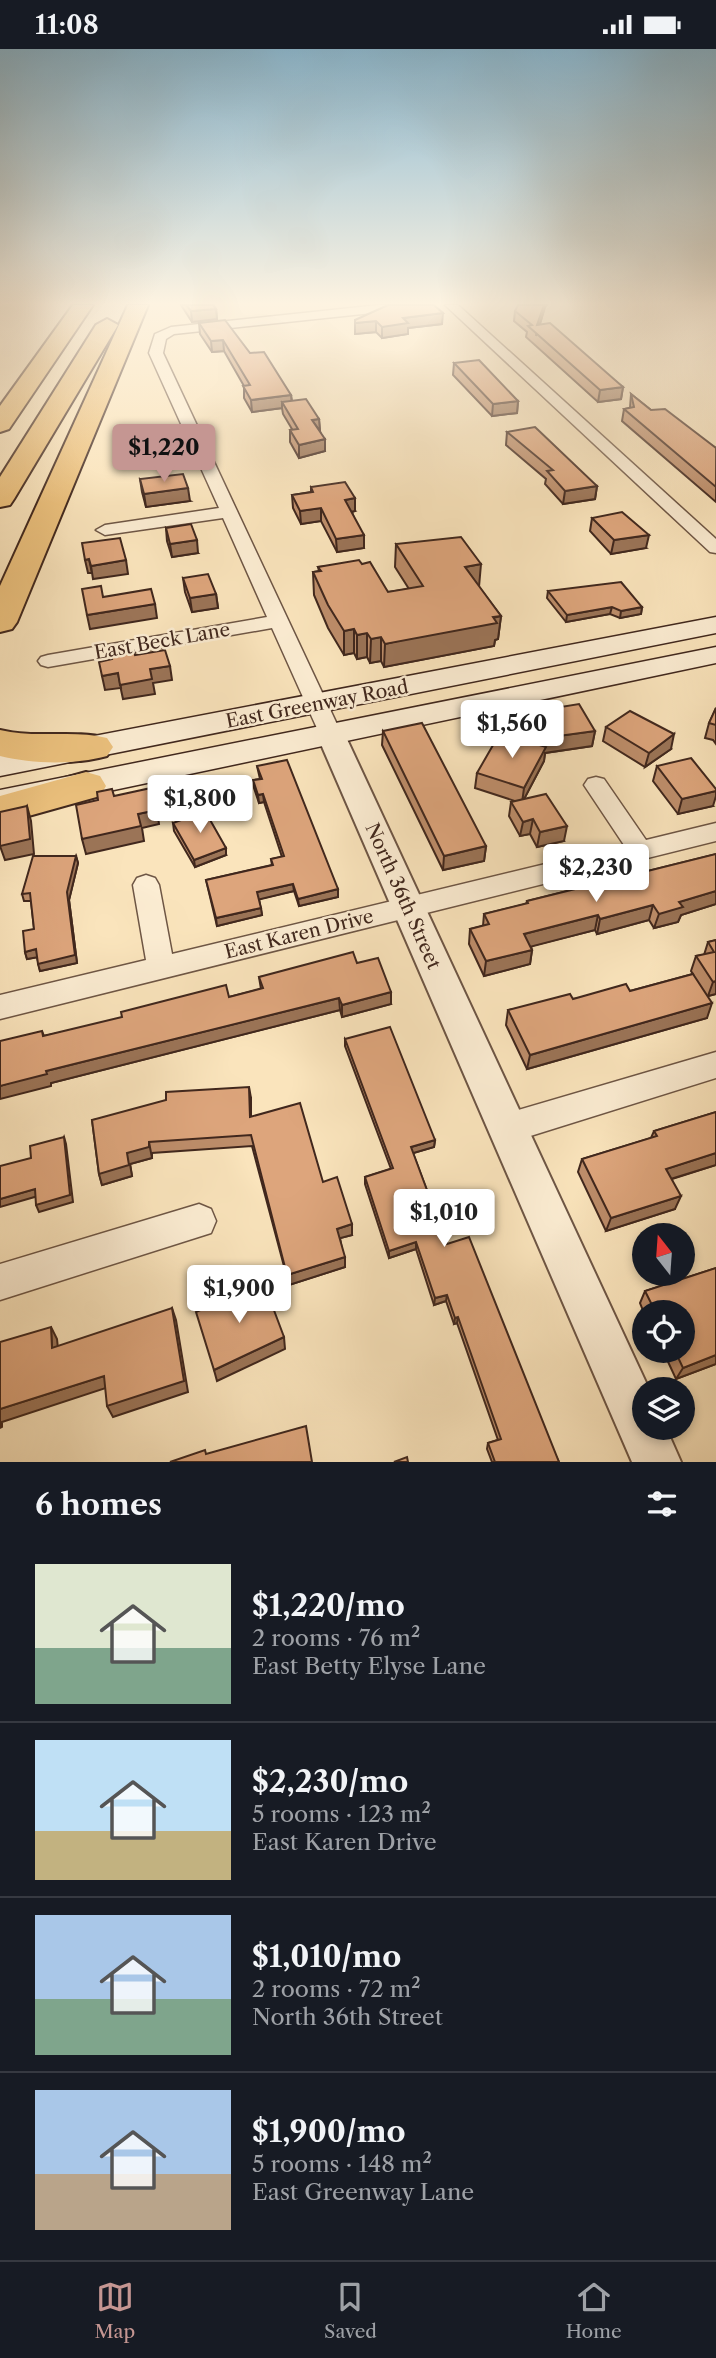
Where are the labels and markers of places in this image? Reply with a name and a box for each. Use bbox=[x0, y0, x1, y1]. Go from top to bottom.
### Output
pin: $1,220 bbox=[107, 425, 221, 484]
pin: $1,560 bbox=[455, 701, 569, 760]
pin: $1,800 bbox=[143, 775, 257, 835]
pin: $2,230 bbox=[539, 845, 653, 904]
pin: $1,010 bbox=[387, 1189, 501, 1249]
pin: $1,900 bbox=[182, 1265, 296, 1325]

